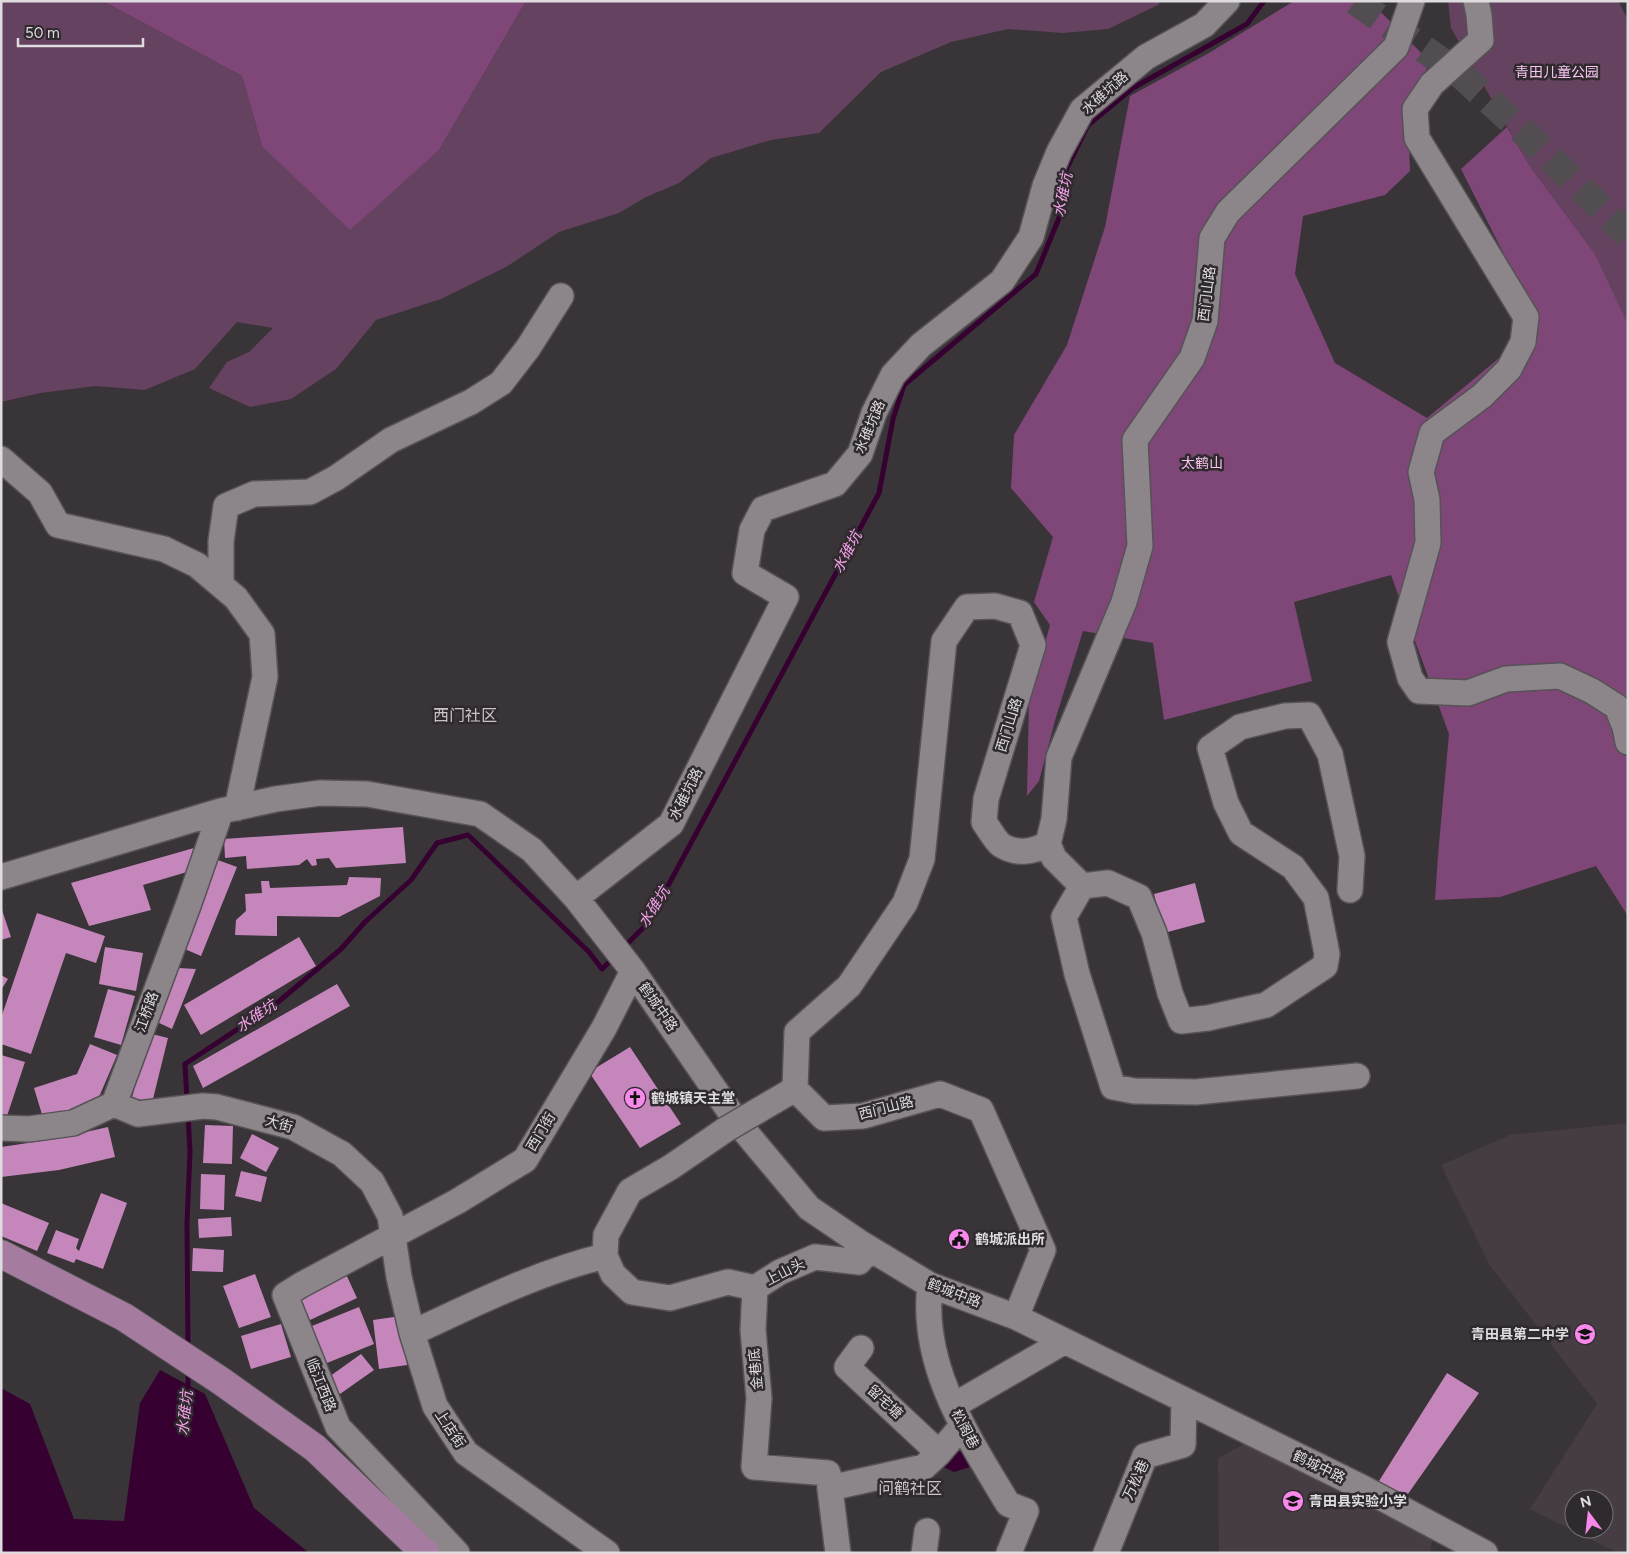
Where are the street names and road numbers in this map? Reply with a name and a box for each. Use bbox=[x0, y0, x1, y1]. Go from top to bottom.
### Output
street label: 水碓坑路 bbox=[1079, 68, 1131, 118]
street label: 西门山路 bbox=[1195, 265, 1219, 323]
street label: 水碓坑路 bbox=[851, 398, 889, 456]
street label: 西门山路 bbox=[993, 696, 1025, 754]
street label: 水碓坑路 bbox=[666, 765, 706, 823]
street label: 鹤城中路 bbox=[635, 979, 681, 1035]
street label: 江桥路 bbox=[132, 989, 162, 1035]
street label: 西门山路 bbox=[857, 1093, 915, 1123]
street label: 西门街 bbox=[523, 1110, 559, 1154]
street label: 大街 bbox=[263, 1112, 295, 1136]
street label: 上山头 bbox=[762, 1255, 808, 1289]
street label: 鹤城中路 bbox=[925, 1275, 983, 1311]
street label: 金巷底 bbox=[746, 1347, 766, 1391]
street label: 临江西路 bbox=[303, 1356, 339, 1414]
street label: 留宅塘 bbox=[864, 1381, 906, 1423]
street label: 松阁巷 bbox=[948, 1406, 982, 1452]
street label: 上店街 bbox=[431, 1407, 469, 1451]
street label: 鹤城中路 bbox=[1290, 1447, 1348, 1487]
street label: 万松巷 bbox=[1119, 1457, 1153, 1503]

